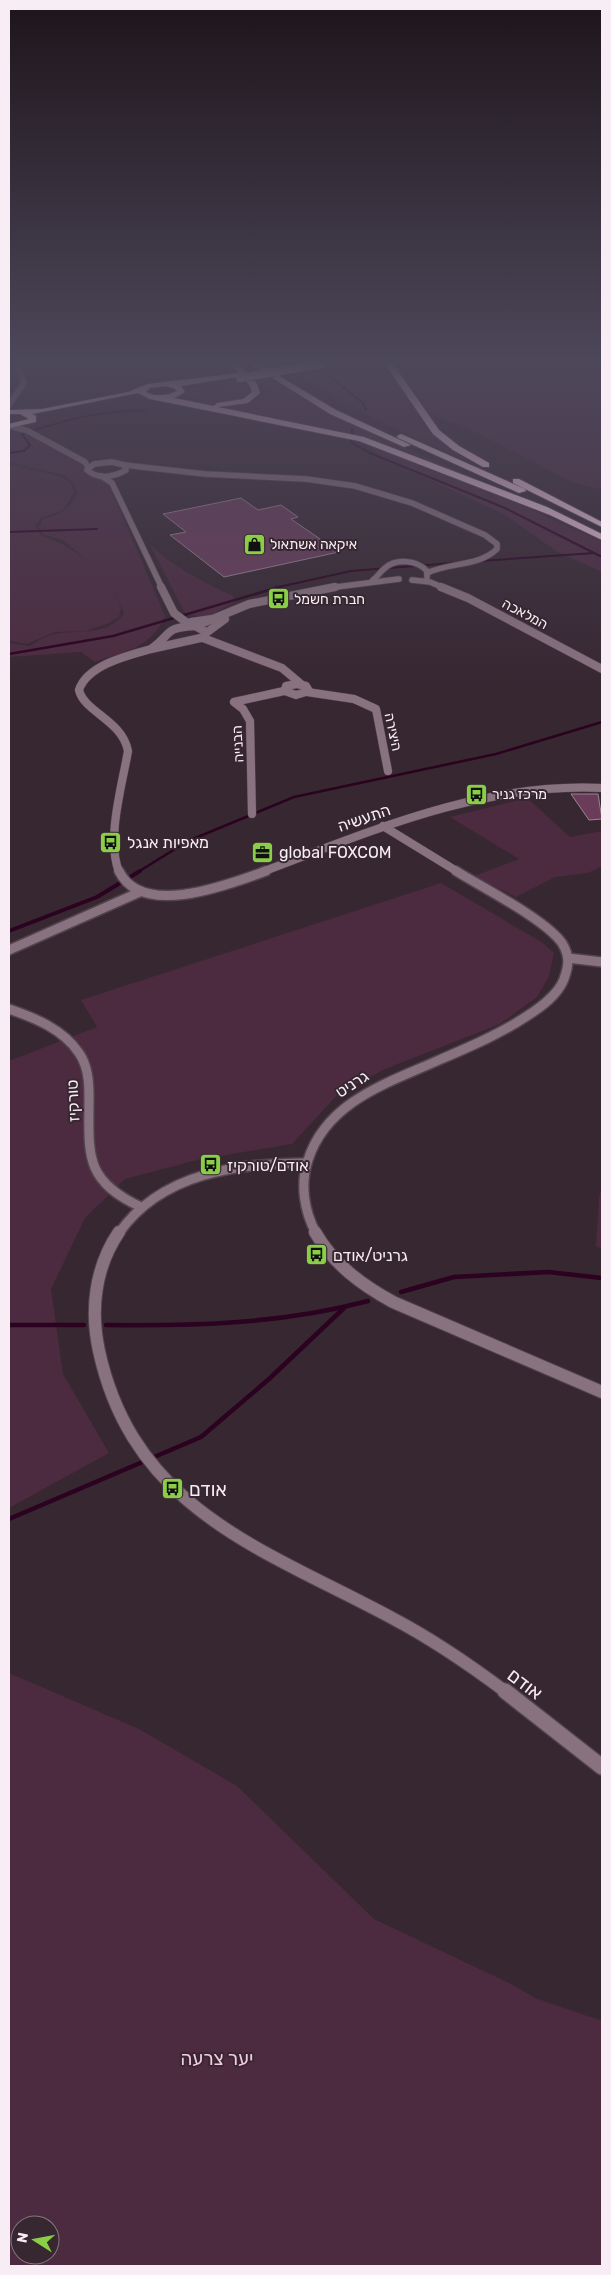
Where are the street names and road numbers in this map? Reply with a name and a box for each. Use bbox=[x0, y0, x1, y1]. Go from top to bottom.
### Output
street label: המלאכה bbox=[499, 595, 551, 633]
street label: היצירה bbox=[381, 711, 405, 753]
street label: הבנייה bbox=[229, 725, 247, 763]
street label: התעשיה bbox=[335, 800, 393, 836]
street label: גרניט bbox=[332, 1066, 372, 1102]
street label: טורקיז bbox=[62, 1079, 84, 1123]
street label: אודם bbox=[503, 1663, 547, 1705]

